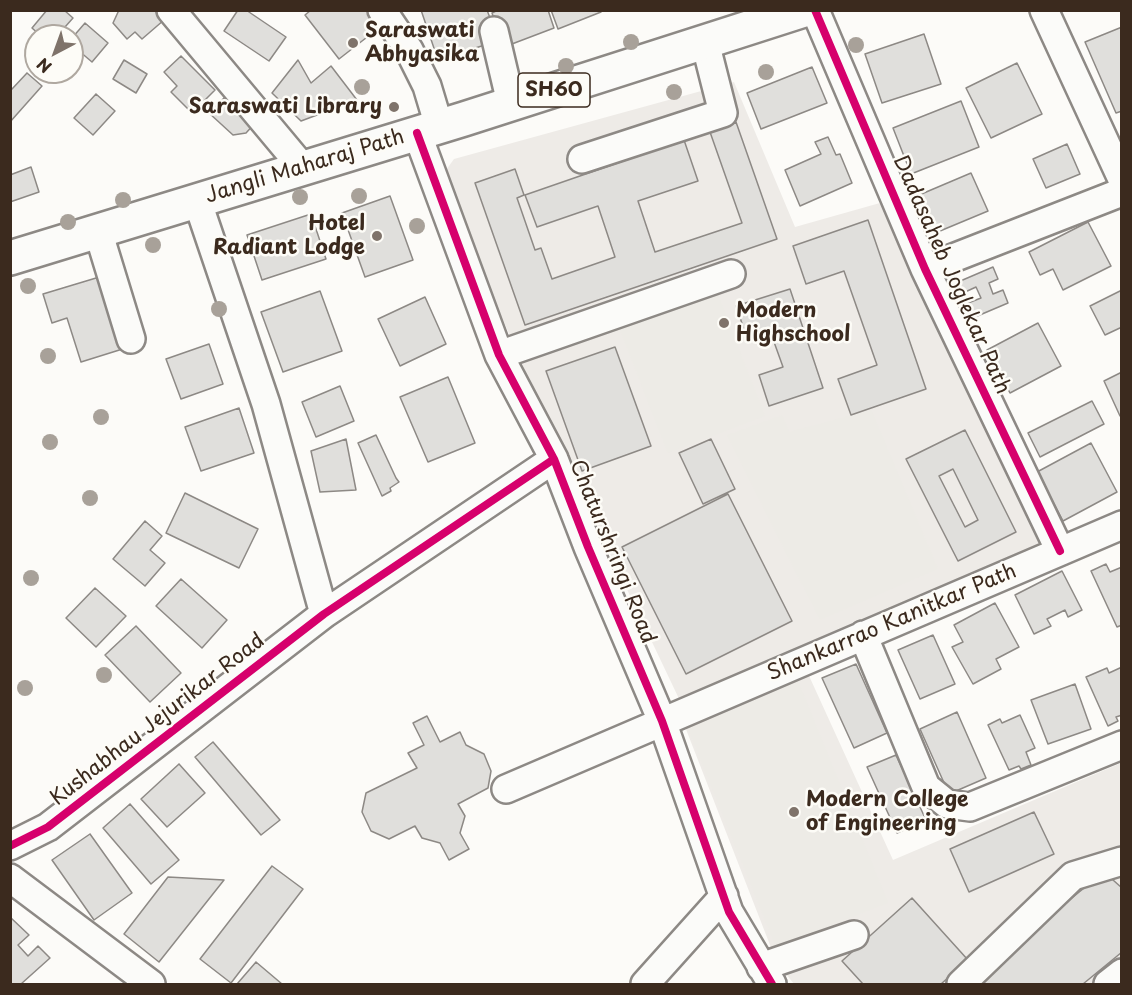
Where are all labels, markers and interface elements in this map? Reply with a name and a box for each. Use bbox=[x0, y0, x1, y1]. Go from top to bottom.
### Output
place label: Saraswati Abhyasika bbox=[365, 18, 479, 68]
north arrow bbox=[24, 24, 84, 84]
marker: Saraswati Abhyasika bbox=[346, 36, 360, 50]
text: N bbox=[31, 53, 56, 79]
road number: SH60 bbox=[518, 73, 590, 107]
place label: Saraswati Library bbox=[189, 94, 382, 120]
marker: Saraswati Library bbox=[387, 100, 401, 114]
street label: Jangli Maharaj Path bbox=[202, 125, 408, 209]
street label: Dadasaheb Joglekar Path bbox=[887, 152, 1015, 398]
place label: Hotel Radiant Lodge bbox=[213, 211, 365, 261]
marker: Hotel Radiant Lodge bbox=[370, 229, 384, 243]
place label: Modern Highschool bbox=[736, 298, 850, 348]
marker: Modern Highschool bbox=[717, 316, 731, 330]
street label: Chaturshringi Road bbox=[564, 456, 660, 648]
street label: Shankarrao Kanitkar Path bbox=[764, 559, 1020, 687]
street label: Kushabhau Jejurikar Road bbox=[46, 629, 270, 811]
place label: Modern College of Engineering bbox=[806, 787, 969, 837]
marker: Modern College of Engineering bbox=[787, 805, 801, 819]

